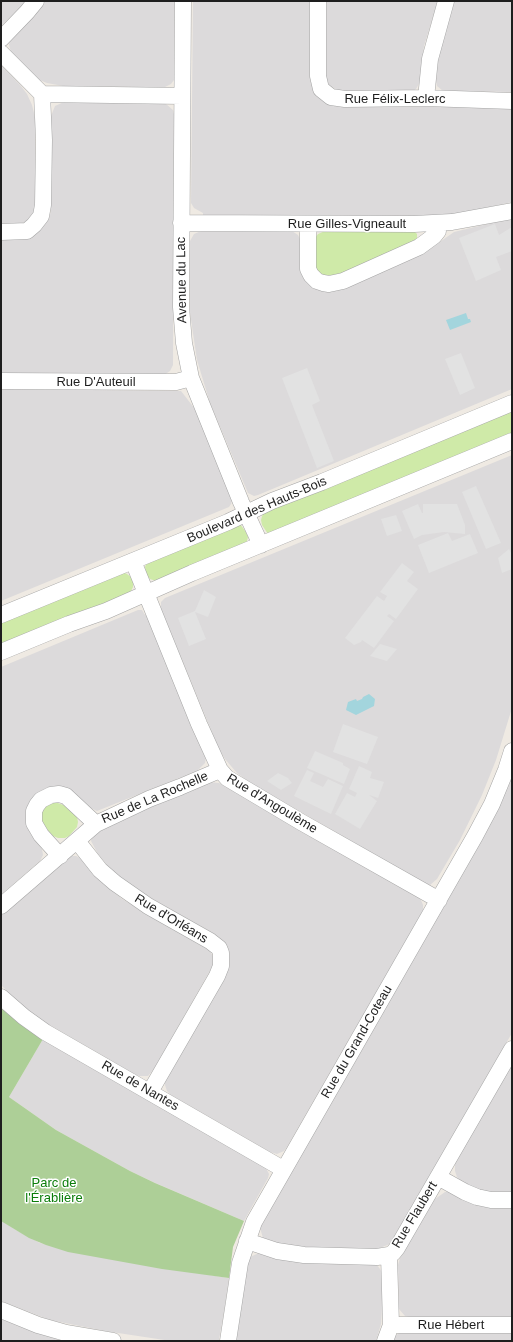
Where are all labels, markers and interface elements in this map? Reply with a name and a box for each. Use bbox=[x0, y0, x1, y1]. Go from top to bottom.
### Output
street label: Rue Félix-Leclerc bbox=[344, 91, 446, 107]
street label: Rue Gilles-Vigneault bbox=[288, 216, 406, 232]
street label: Avenue du Lac bbox=[173, 237, 191, 323]
street label: Rue D'Auteuil bbox=[56, 374, 136, 390]
street label: Boulevard des Hauts-Bois bbox=[185, 473, 329, 547]
street label: Rue de La Rochelle bbox=[99, 769, 211, 827]
street label: Rue d'Angoulème bbox=[224, 771, 320, 837]
street label: Rue d'Orléans bbox=[132, 891, 210, 947]
street label: Rue du Grand-Coteau bbox=[318, 983, 396, 1101]
street label: Rue de Nantes bbox=[99, 1058, 181, 1114]
park label: Parc de l'Érablière bbox=[25, 1175, 83, 1206]
street label: Rue Flaubert bbox=[389, 1179, 441, 1251]
street label: Rue Hébert bbox=[418, 1317, 484, 1333]

